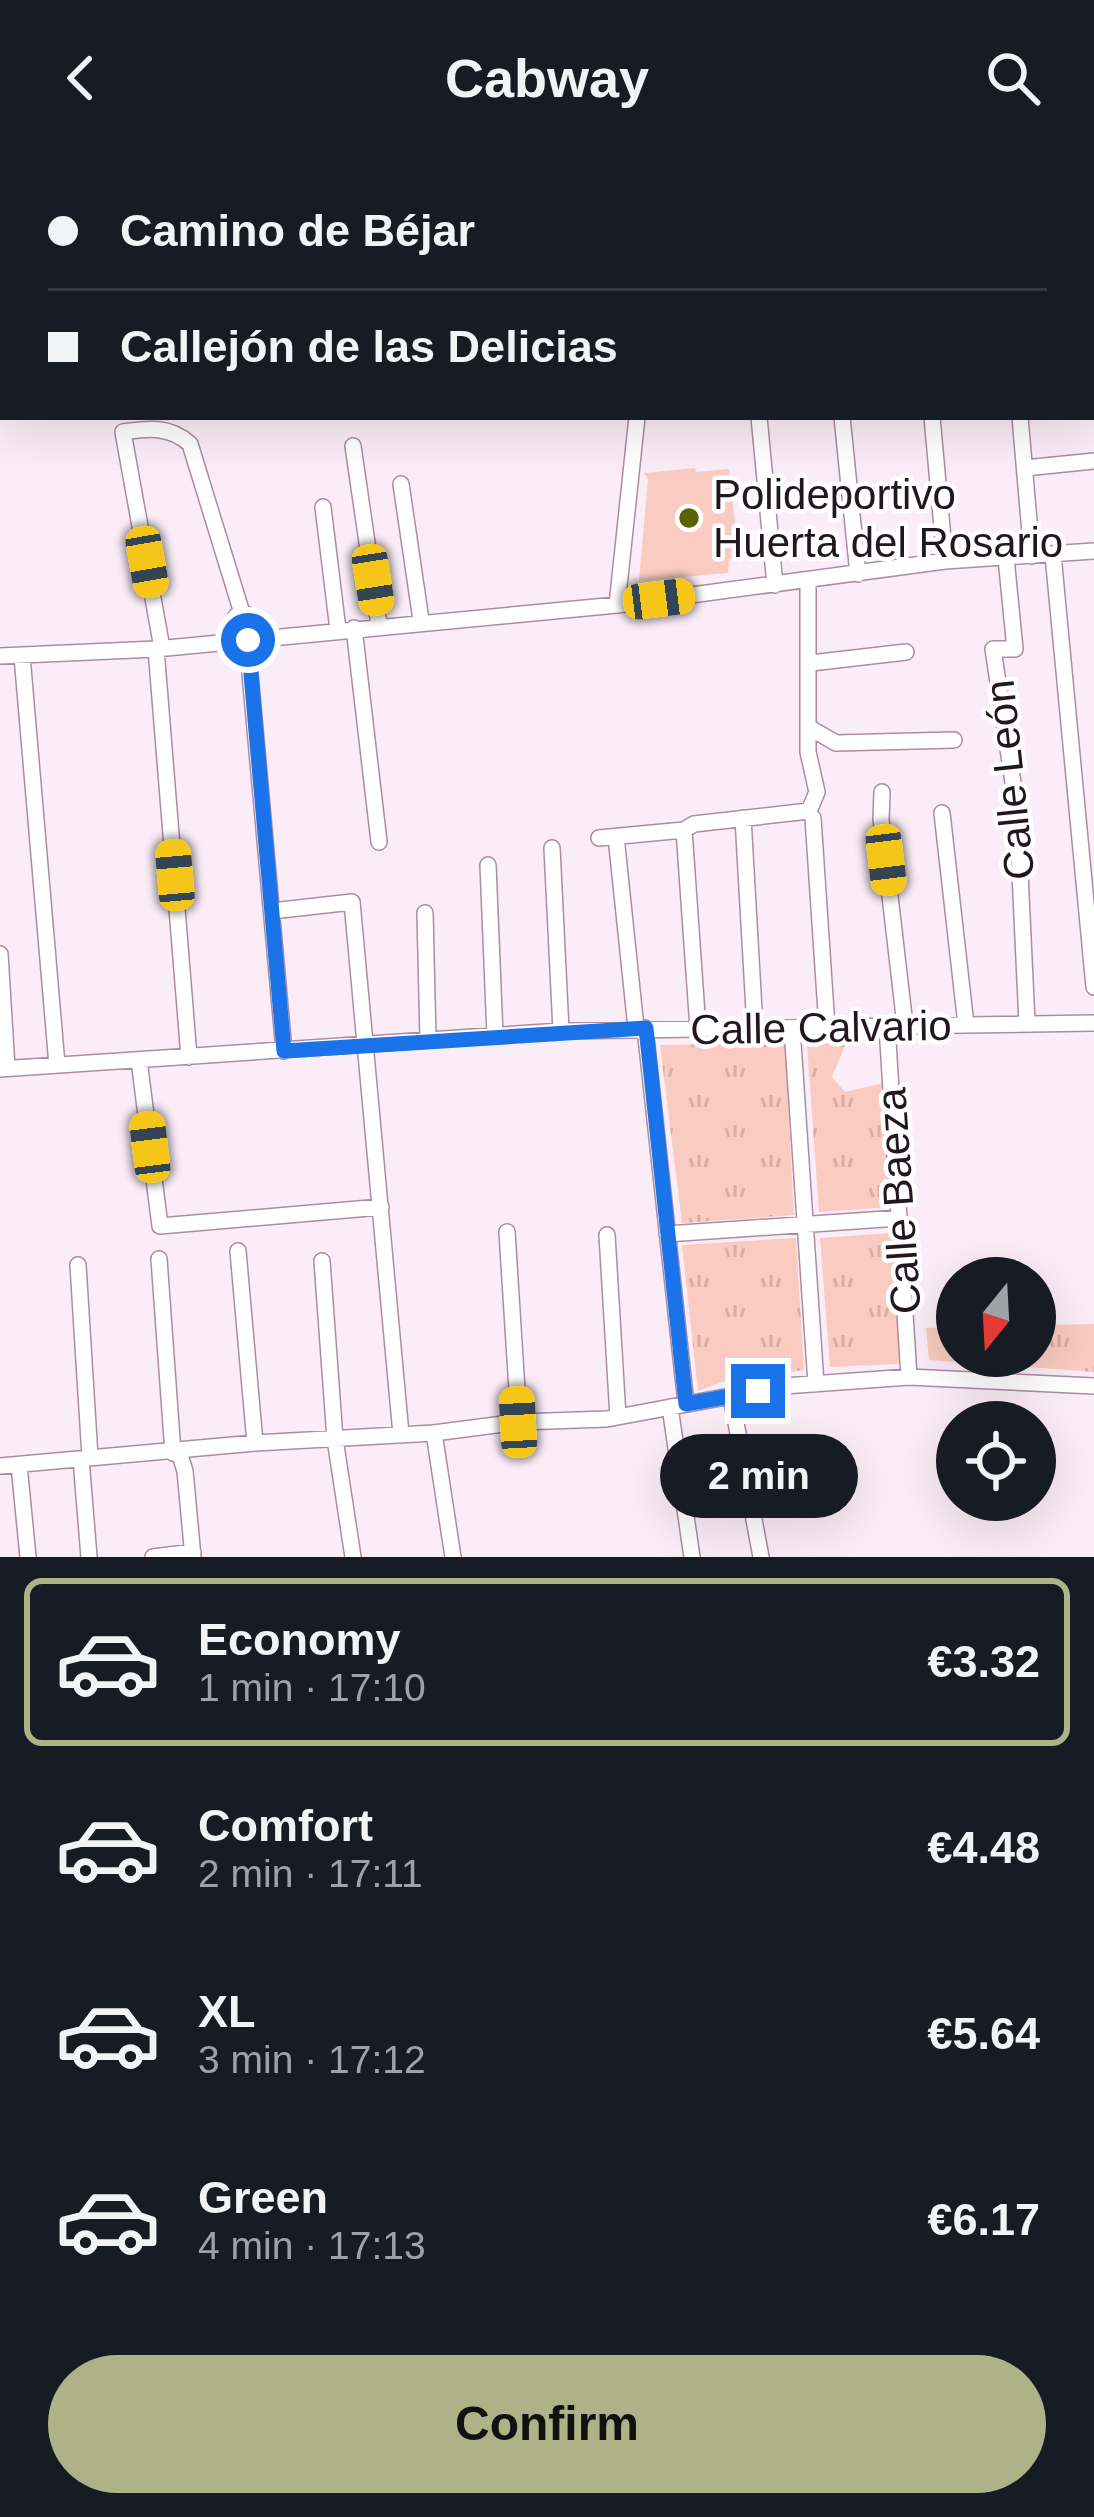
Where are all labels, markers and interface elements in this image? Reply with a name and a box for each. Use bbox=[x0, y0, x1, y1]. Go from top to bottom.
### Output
icon: back bbox=[48, 45, 114, 111]
icon: search bbox=[980, 45, 1046, 111]
text: Cabway bbox=[445, 48, 649, 108]
text: Camino de Béjar bbox=[120, 205, 475, 256]
text: Callejón de las Delicias bbox=[120, 321, 618, 372]
place label: Polideportivo Huerta del Rosario bbox=[713, 471, 1063, 566]
marker: Polideportivo Huerta del Rosario bbox=[676, 505, 702, 531]
car bbox=[123, 523, 171, 601]
car bbox=[350, 542, 396, 618]
car bbox=[621, 577, 697, 621]
route start bbox=[221, 613, 275, 667]
street label: Calle León bbox=[976, 678, 1043, 882]
car bbox=[864, 822, 908, 898]
car bbox=[154, 838, 196, 912]
street label: Calle Calvario bbox=[690, 1002, 952, 1053]
street label: Calle Baeza bbox=[867, 1086, 930, 1316]
car bbox=[128, 1109, 172, 1185]
north arrow bbox=[936, 1257, 1056, 1377]
map controls bbox=[936, 1257, 1056, 1521]
route end bbox=[731, 1364, 785, 1418]
car bbox=[498, 1385, 538, 1459]
button: locate bbox=[936, 1401, 1056, 1521]
callout: 2 min bbox=[659, 1433, 857, 1517]
text: 2 min bbox=[708, 1454, 810, 1497]
icon: car bbox=[54, 1608, 162, 1716]
text: Economy bbox=[198, 1614, 401, 1665]
text: €3.32 bbox=[927, 1636, 1040, 1687]
text: 1 min · 17:10 bbox=[198, 1666, 426, 1709]
icon: car bbox=[54, 1794, 162, 1902]
text: Comfort bbox=[198, 1800, 373, 1851]
text: €4.48 bbox=[927, 1822, 1040, 1873]
text: 2 min · 17:11 bbox=[198, 1852, 423, 1895]
icon: car bbox=[54, 1980, 162, 2088]
text: XL bbox=[198, 1986, 256, 2037]
text: €5.64 bbox=[927, 2008, 1040, 2059]
text: 3 min · 17:12 bbox=[198, 2038, 426, 2081]
icon: car bbox=[54, 2166, 162, 2274]
text: Green bbox=[198, 2172, 328, 2223]
text: €6.17 bbox=[927, 2194, 1040, 2245]
text: 4 min · 17:13 bbox=[198, 2224, 426, 2267]
button: Confirm bbox=[48, 2355, 1046, 2493]

